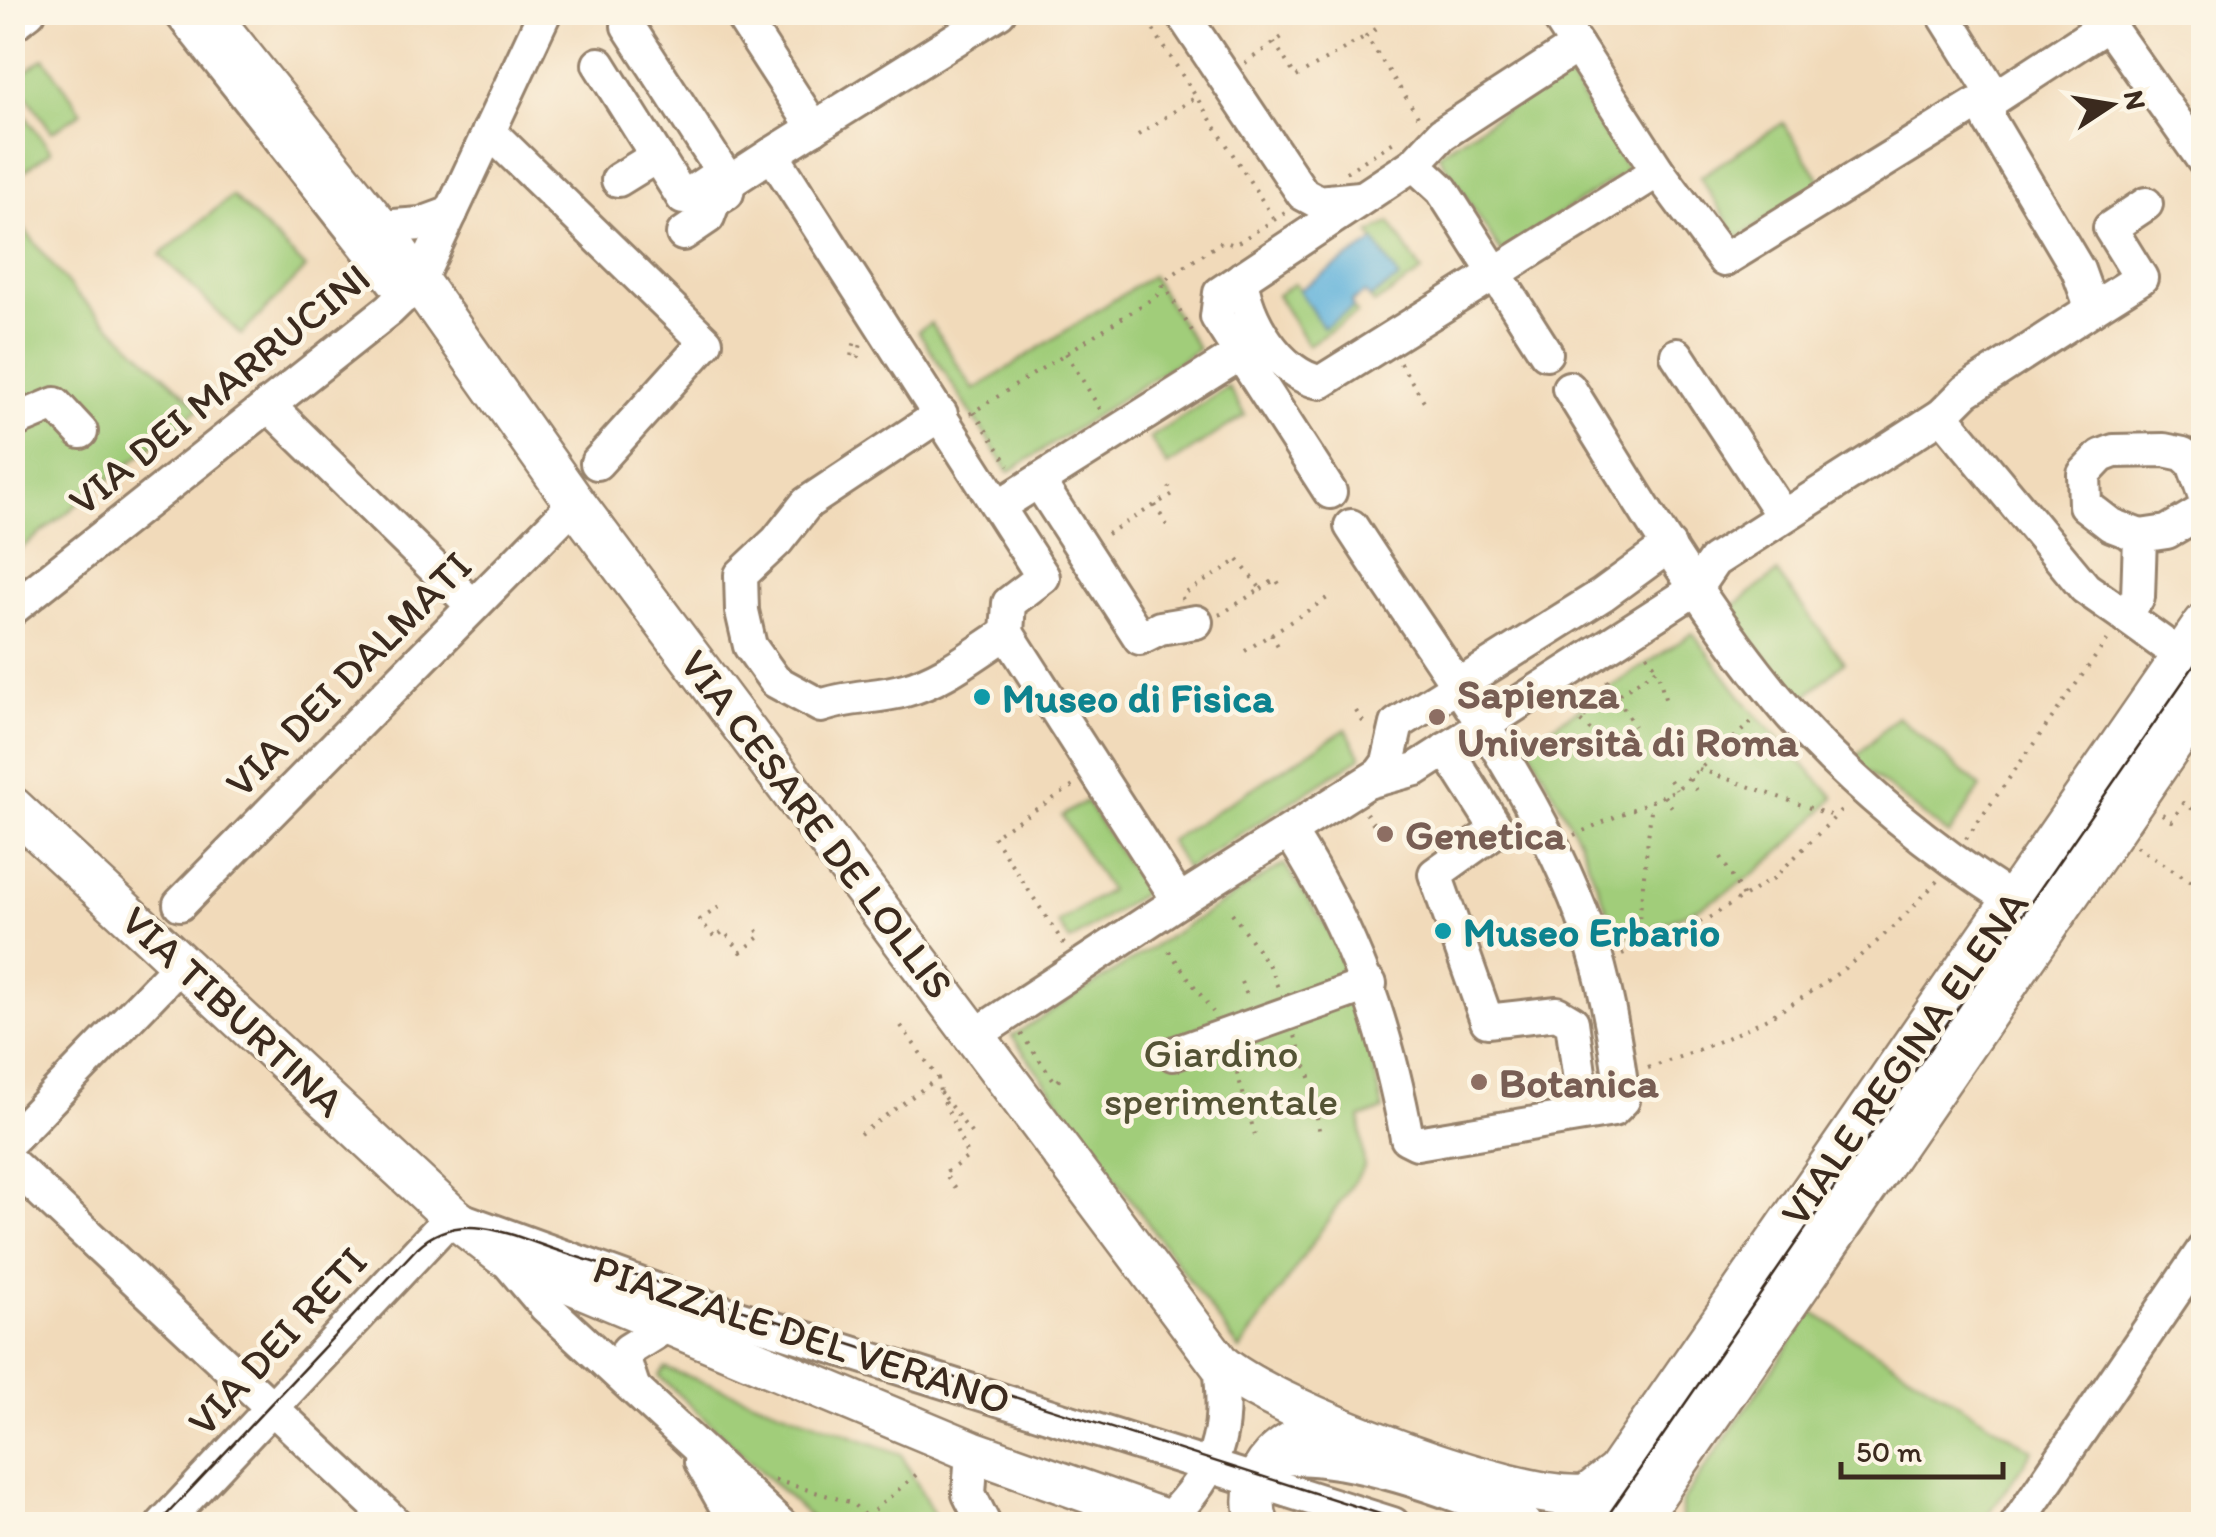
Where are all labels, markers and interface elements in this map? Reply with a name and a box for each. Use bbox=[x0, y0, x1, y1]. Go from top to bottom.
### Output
north arrow bbox=[2061, 55, 2161, 155]
text: N bbox=[2117, 87, 2154, 113]
street label: VIA DEI MARRUCINI bbox=[58, 252, 380, 526]
street label: VIA DEI DALMATI bbox=[214, 540, 482, 808]
street label: VIA CESARE DE LOLLIS bbox=[669, 639, 965, 1009]
place label: Sapienza Università di Roma bbox=[1457, 668, 1799, 767]
place label: Museo di Fisica bbox=[1002, 672, 1274, 723]
marker: Museo di Fisica bbox=[971, 686, 993, 708]
marker: Sapienza Università di Roma bbox=[1426, 706, 1448, 728]
place label: Genetica bbox=[1405, 809, 1566, 860]
marker: Genetica bbox=[1374, 823, 1396, 845]
street label: VIALE REGINA ELENA bbox=[1769, 880, 2039, 1236]
street label: VIA TIBURTINA bbox=[111, 895, 355, 1127]
place label: Museo Erbario bbox=[1463, 906, 1720, 957]
marker: Museo Erbario bbox=[1432, 920, 1454, 942]
park label: Giardino sperimentale bbox=[1104, 1027, 1338, 1126]
place label: Botanica bbox=[1499, 1057, 1659, 1108]
marker: Botanica bbox=[1468, 1071, 1490, 1093]
street label: VIA DEI RETI bbox=[176, 1236, 378, 1446]
street label: PIAZZALE DEL VERANO bbox=[587, 1242, 1017, 1426]
scale bar bbox=[1841, 1417, 2004, 1479]
text: 50 m bbox=[1856, 1433, 1922, 1470]

